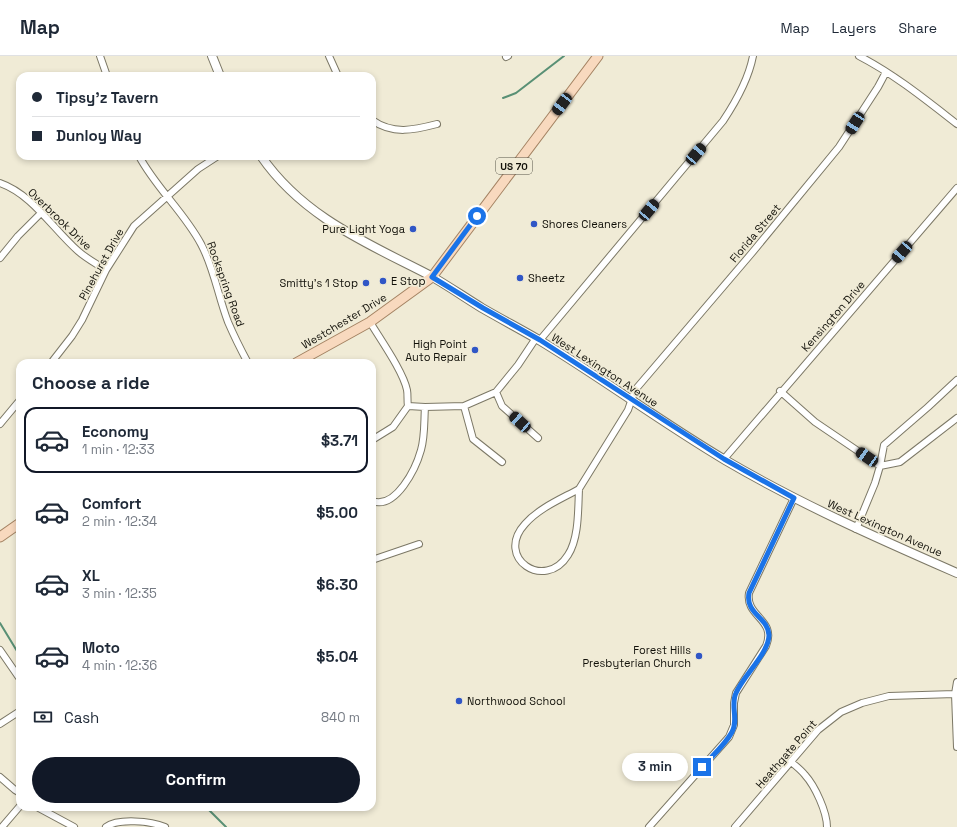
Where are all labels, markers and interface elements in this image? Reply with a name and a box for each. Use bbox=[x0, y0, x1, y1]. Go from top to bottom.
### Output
text: Map bbox=[20, 15, 60, 40]
text: Map bbox=[780, 19, 810, 37]
text: Layers bbox=[832, 19, 876, 37]
text: Share bbox=[898, 19, 937, 37]
text: Tipsy'z Tavern bbox=[56, 88, 158, 107]
car bbox=[550, 91, 574, 117]
car bbox=[843, 110, 867, 136]
text: Dunloy Way bbox=[56, 126, 142, 145]
car bbox=[684, 141, 708, 167]
road number: US 70 bbox=[496, 158, 532, 174]
street label: Overbrook Drive bbox=[25, 185, 95, 253]
car bbox=[637, 197, 661, 223]
street label: Florida Street bbox=[726, 201, 784, 265]
route start bbox=[468, 207, 486, 225]
place label: Shores Cleaners bbox=[542, 217, 627, 231]
marker: Shores Cleaners bbox=[529, 219, 539, 229]
place label: Pure Light Yoga bbox=[322, 222, 406, 236]
marker: Pure Light Yoga bbox=[408, 224, 418, 234]
street label: Pinehurst Drive bbox=[76, 226, 126, 302]
car bbox=[890, 239, 914, 265]
street label: Rockspring Road bbox=[204, 240, 248, 328]
place label: Sheetz bbox=[528, 271, 565, 285]
marker: Sheetz bbox=[515, 273, 525, 283]
place label: E Stop bbox=[391, 274, 426, 288]
place label: Smitty's 1 Stop bbox=[280, 276, 358, 290]
marker: E Stop bbox=[378, 276, 388, 286]
marker: Smitty's 1 Stop bbox=[361, 278, 371, 288]
street label: Kensington Drive bbox=[798, 278, 868, 354]
street label: Westchester Drive bbox=[299, 290, 389, 352]
street label: West Lexington Avenue bbox=[549, 330, 661, 410]
place label: High Point Auto Repair bbox=[405, 337, 467, 364]
marker: High Point Auto Repair bbox=[470, 345, 480, 355]
text: Choose a ride bbox=[32, 371, 150, 394]
car bbox=[507, 410, 533, 434]
icon: car bbox=[34, 422, 70, 458]
text: Economy bbox=[82, 422, 149, 441]
text: $3.71 bbox=[321, 431, 358, 450]
text: 1 min · 12:33 bbox=[82, 441, 155, 458]
car bbox=[854, 445, 880, 469]
icon: car bbox=[34, 494, 70, 530]
text: Comfort bbox=[82, 494, 142, 513]
street label: West Lexington Avenue bbox=[825, 496, 945, 560]
text: $5.00 bbox=[316, 503, 358, 522]
text: 2 min · 12:34 bbox=[82, 513, 157, 530]
icon: car bbox=[34, 566, 70, 602]
text: XL bbox=[82, 566, 100, 585]
text: $6.30 bbox=[316, 575, 358, 594]
text: 3 min · 12:35 bbox=[82, 585, 157, 602]
icon: car bbox=[34, 638, 70, 674]
text: Moto bbox=[82, 638, 120, 657]
place label: Forest Hills Presbyterian Church bbox=[582, 643, 691, 670]
text: $5.04 bbox=[316, 647, 358, 666]
marker: Forest Hills Presbyterian Church bbox=[694, 651, 704, 661]
text: 4 min · 12:36 bbox=[82, 657, 157, 674]
place label: Northwood School bbox=[467, 694, 566, 708]
marker: Northwood School bbox=[454, 696, 464, 706]
icon: cash bbox=[32, 706, 54, 728]
text: Cash bbox=[64, 708, 99, 727]
text: 840 m bbox=[321, 709, 360, 726]
street label: Heathgate Point bbox=[752, 717, 820, 791]
callout: 3 min bbox=[622, 753, 688, 781]
button: Confirm bbox=[32, 757, 360, 803]
text: 3 min bbox=[638, 758, 672, 775]
route end bbox=[693, 758, 711, 776]

